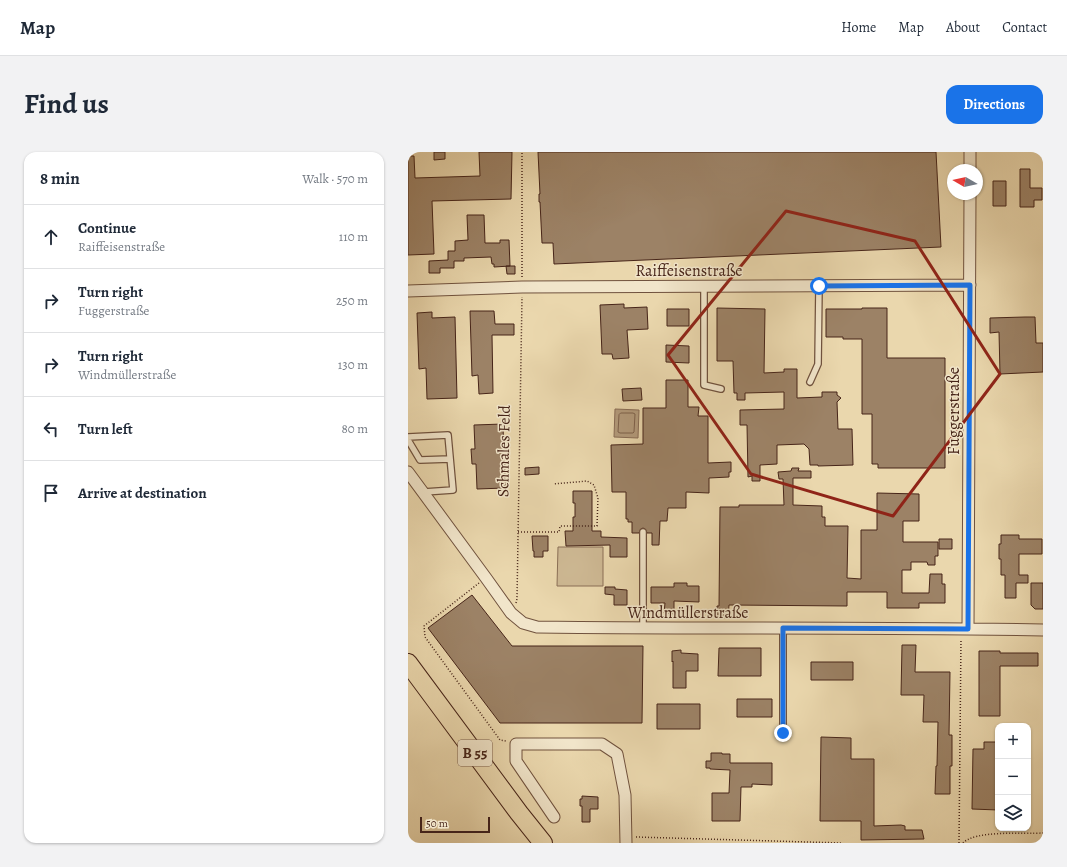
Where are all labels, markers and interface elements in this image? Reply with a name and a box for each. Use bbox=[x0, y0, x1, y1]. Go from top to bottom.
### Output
text: Map bbox=[20, 15, 55, 41]
text: Home bbox=[841, 18, 876, 37]
text: Map bbox=[898, 18, 924, 37]
text: About bbox=[946, 18, 980, 37]
text: Contact bbox=[1002, 18, 1047, 37]
text: Find us bbox=[24, 85, 109, 123]
button: Directions bbox=[946, 85, 1043, 124]
north arrow bbox=[947, 164, 983, 200]
text: 8 min bbox=[40, 167, 80, 190]
text: Walk · 570 m bbox=[302, 170, 368, 187]
text: Continue bbox=[78, 218, 136, 238]
icon: ahead bbox=[40, 226, 62, 248]
text: 110 m bbox=[339, 228, 368, 245]
text: Raiffeisenstraße bbox=[78, 238, 165, 255]
street label: Raiffeisenstraße bbox=[635, 260, 743, 282]
route start bbox=[810, 277, 828, 295]
text: Turn right bbox=[78, 282, 143, 302]
icon: right bbox=[40, 290, 62, 312]
text: 250 m bbox=[336, 292, 368, 309]
text: Fuggerstraße bbox=[78, 302, 149, 319]
text: Turn right bbox=[78, 346, 143, 366]
icon: right bbox=[40, 354, 62, 376]
text: 130 m bbox=[338, 356, 368, 373]
text: Windmüllerstraße bbox=[78, 366, 176, 383]
street label: Fuggerstraße bbox=[943, 367, 965, 455]
street label: Schmales Feld bbox=[492, 404, 516, 497]
icon: left bbox=[40, 418, 62, 440]
text: Turn left bbox=[78, 419, 133, 439]
text: 80 m bbox=[341, 420, 368, 437]
icon: arrive bbox=[40, 482, 62, 504]
text: Arrive at destination bbox=[78, 483, 207, 503]
street label: Windmüllerstraße bbox=[627, 602, 748, 624]
map controls bbox=[995, 723, 1031, 831]
button: + bbox=[995, 723, 1031, 759]
route end bbox=[774, 724, 792, 742]
road number: B 55 bbox=[458, 740, 492, 766]
button: − bbox=[995, 759, 1031, 795]
button: layers bbox=[995, 795, 1031, 831]
scale bar bbox=[420, 815, 490, 834]
text: 50 m bbox=[426, 816, 448, 831]

